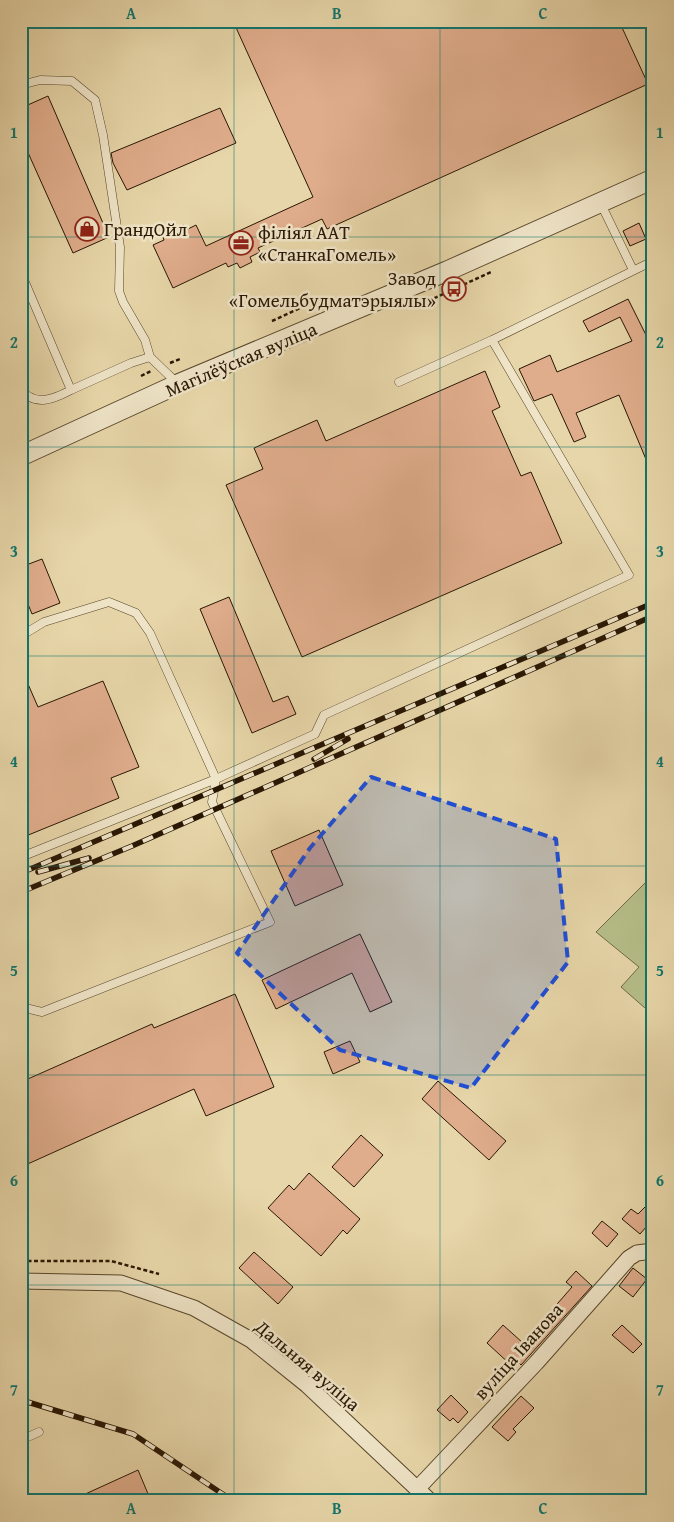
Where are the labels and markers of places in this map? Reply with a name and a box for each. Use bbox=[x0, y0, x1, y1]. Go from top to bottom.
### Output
place label: ГрандОйл bbox=[104, 215, 187, 243]
shop icon: ГрандОйл bbox=[74, 216, 100, 242]
place label: філіял ААТ «СтанкаГомель» bbox=[258, 218, 396, 268]
office icon: філіял ААТ «СтанкаГомель» bbox=[228, 230, 254, 256]
place label: Завод «Гомельбудматэрыялы» bbox=[229, 264, 436, 314]
bus stop icon: Завод «Гомельбудматэрыялы» bbox=[441, 276, 467, 302]

